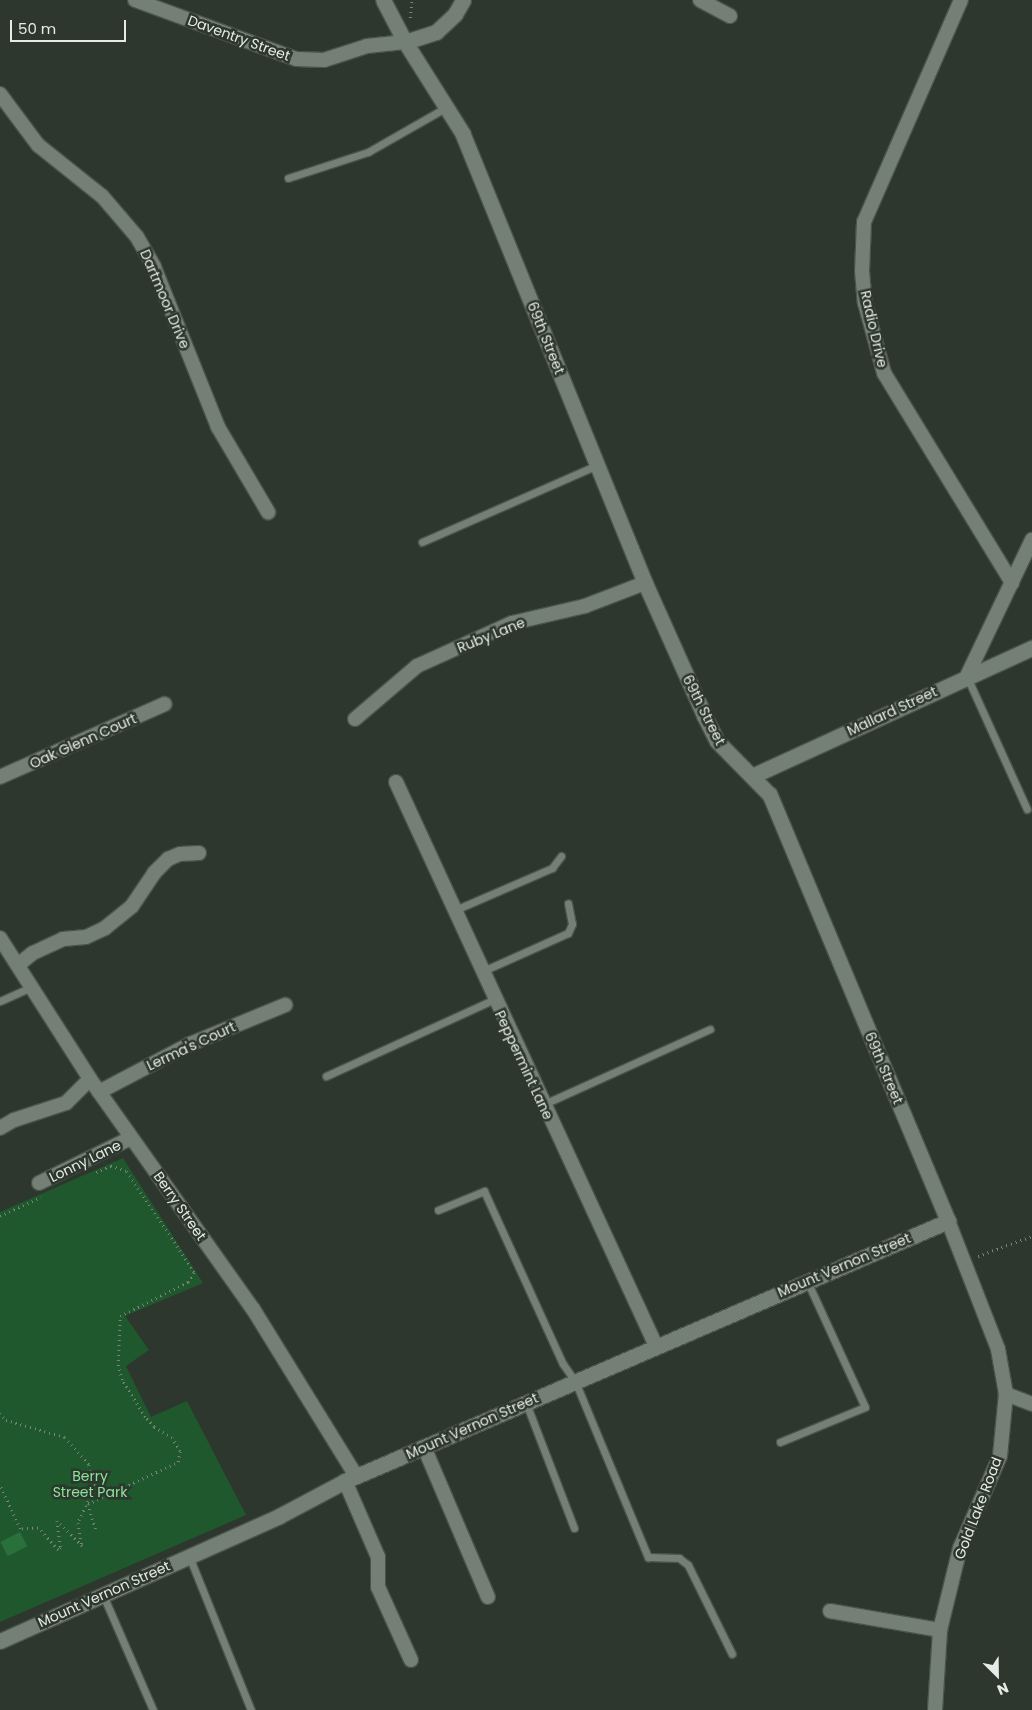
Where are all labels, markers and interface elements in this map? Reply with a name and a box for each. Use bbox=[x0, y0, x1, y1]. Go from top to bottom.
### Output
scale bar bbox=[12, 10, 129, 42]
street label: Daventry Street bbox=[185, 12, 293, 64]
text: 50 m bbox=[18, 18, 56, 39]
street label: Dartmoor Drive bbox=[137, 247, 193, 351]
street label: Radio Drive bbox=[857, 289, 891, 369]
street label: 69th Street bbox=[524, 299, 568, 377]
street label: Ruby Lane bbox=[455, 614, 527, 656]
street label: 69th Street bbox=[679, 672, 729, 748]
street label: Mallard Street bbox=[844, 683, 940, 739]
street label: Oak Glenn Court bbox=[27, 710, 139, 772]
street label: Peppermint Lane bbox=[491, 1008, 557, 1122]
street label: Lerma's Court bbox=[144, 1018, 238, 1074]
street label: 69th Street bbox=[861, 1030, 907, 1106]
street label: Lonny Lane bbox=[46, 1136, 124, 1186]
street label: Berry Street bbox=[150, 1168, 210, 1244]
street label: Mount Vernon Street bbox=[775, 1229, 913, 1301]
street label: Mount Vernon Street bbox=[403, 1389, 541, 1463]
street label: Gold Lake Road bbox=[951, 1455, 1005, 1561]
park label: Berry Street Park bbox=[53, 1468, 127, 1500]
street label: Mount Vernon Street bbox=[35, 1557, 173, 1631]
north arrow bbox=[972, 1650, 1022, 1700]
text: N bbox=[994, 1678, 1012, 1700]

